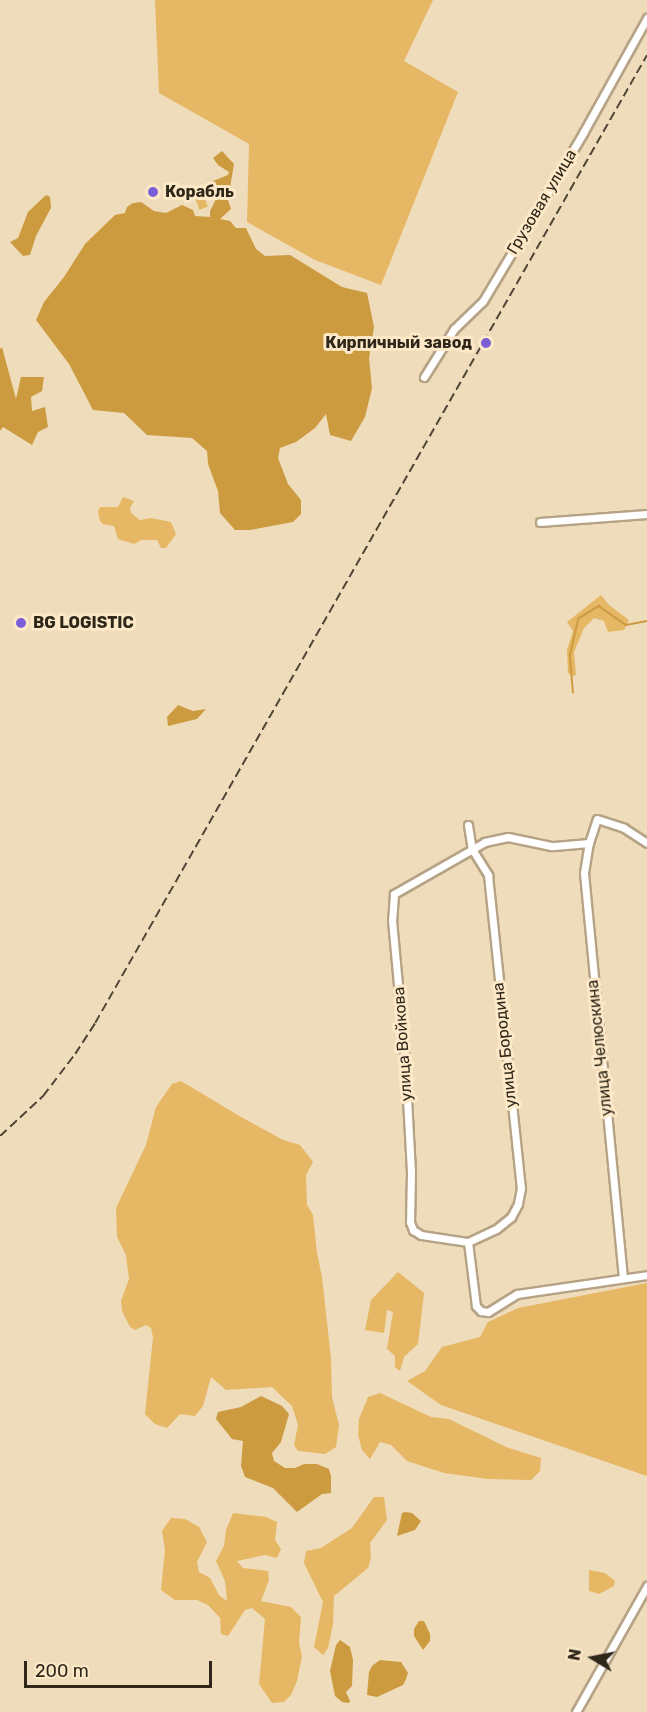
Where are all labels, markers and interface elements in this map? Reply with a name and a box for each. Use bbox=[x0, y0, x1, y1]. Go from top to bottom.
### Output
street label: Грузовая улица bbox=[503, 146, 581, 258]
place label: Корабль bbox=[165, 182, 234, 202]
marker: Корабль bbox=[146, 185, 160, 199]
place label: Кирпичный завод bbox=[325, 333, 472, 353]
marker: Кирпичный завод bbox=[477, 334, 495, 352]
place label: BG LOGISTIC bbox=[33, 613, 134, 633]
marker: BG LOGISTIC bbox=[14, 616, 28, 630]
street label: улица Челюскина bbox=[583, 979, 617, 1117]
street label: улица Бородина bbox=[489, 981, 521, 1109]
street label: улица Войкова bbox=[389, 986, 417, 1102]
north arrow bbox=[563, 1628, 623, 1688]
text: N bbox=[564, 1647, 585, 1662]
scale bar bbox=[27, 1649, 214, 1687]
text: 200 m bbox=[35, 1660, 89, 1682]

